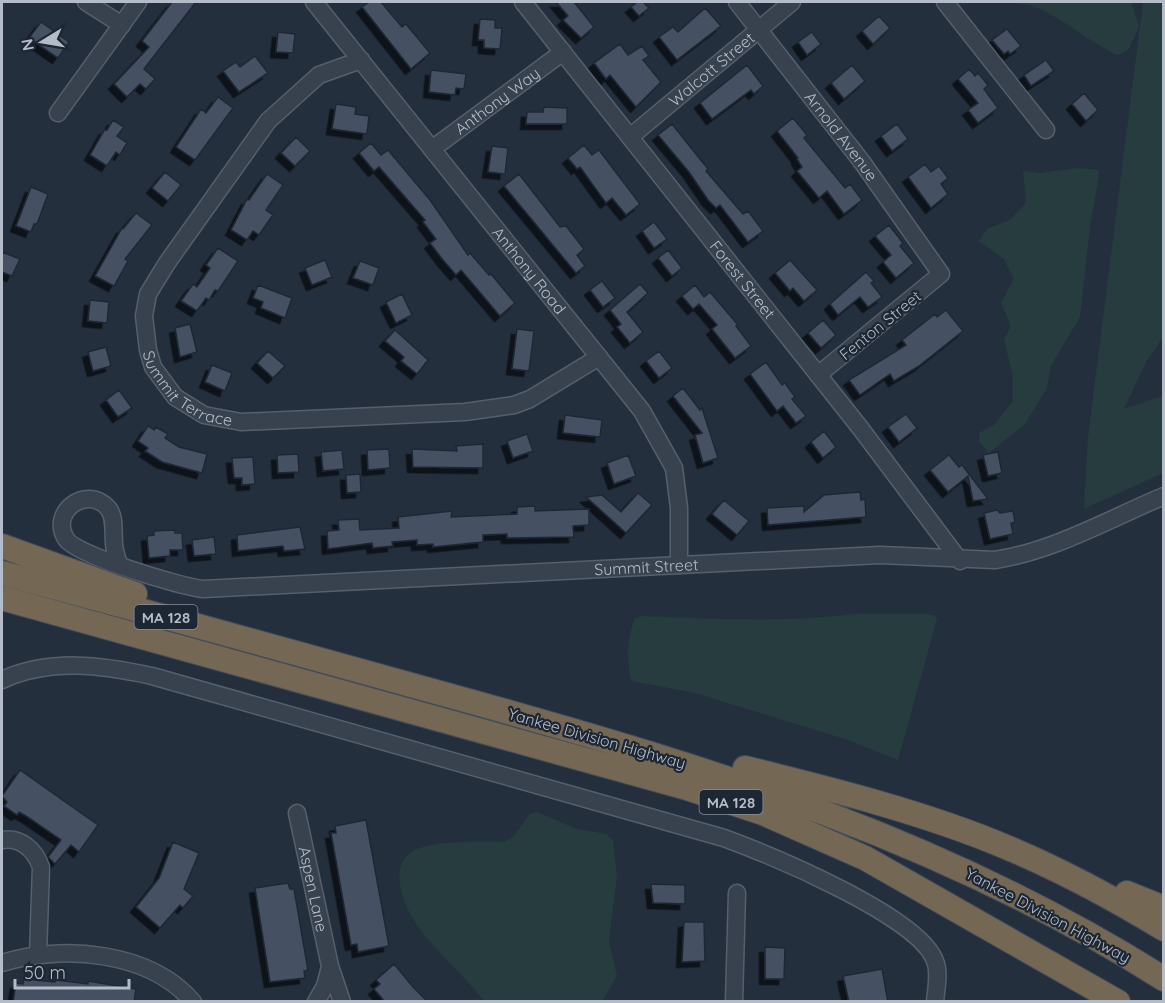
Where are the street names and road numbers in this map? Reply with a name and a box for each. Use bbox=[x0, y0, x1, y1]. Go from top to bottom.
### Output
street label: Walcott Street bbox=[664, 28, 758, 111]
street label: Anthony Way bbox=[451, 63, 543, 139]
street label: Arnold Avenue bbox=[801, 87, 882, 185]
street label: Anthony Road bbox=[488, 223, 570, 318]
street label: Forest Street bbox=[706, 236, 780, 323]
street label: Fenton Street bbox=[835, 286, 925, 364]
street label: Summit Terrace bbox=[139, 348, 234, 430]
street label: Summit Street bbox=[594, 554, 699, 579]
road number: MA 128 bbox=[134, 605, 198, 629]
street label: Yankee Division Highway bbox=[506, 703, 688, 773]
road number: MA 128 bbox=[700, 790, 762, 814]
street label: Aspen Lane bbox=[295, 845, 332, 934]
street label: Yankee Division Highway bbox=[962, 863, 1134, 967]

